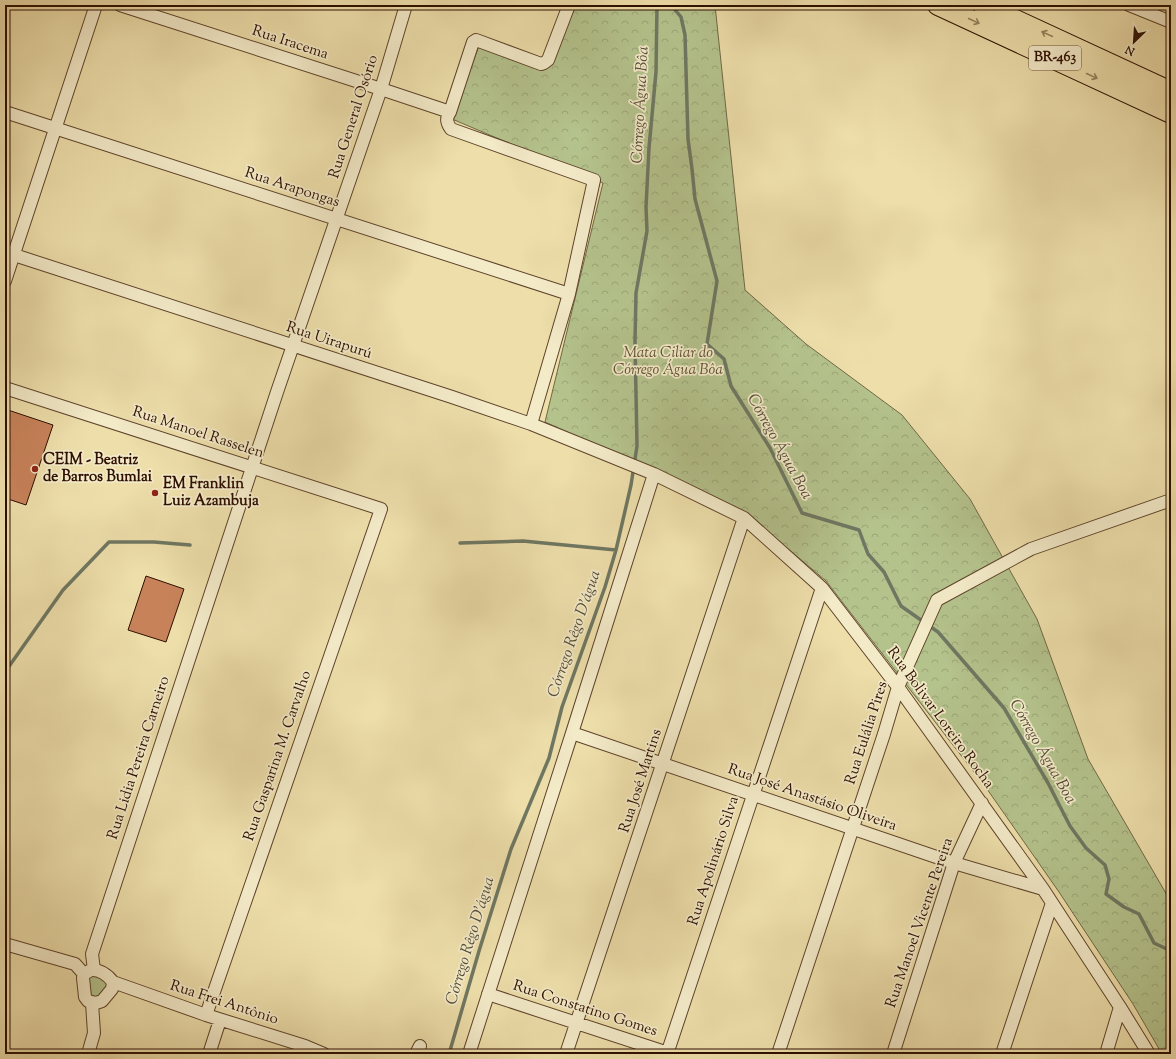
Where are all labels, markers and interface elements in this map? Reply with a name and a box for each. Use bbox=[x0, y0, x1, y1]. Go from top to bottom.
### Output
one-way arrow bbox=[967, 18, 979, 25]
street label: Rua Iracema bbox=[249, 21, 331, 65]
north arrow bbox=[1114, 22, 1154, 62]
one-way arrow bbox=[1041, 30, 1053, 37]
text: N bbox=[1123, 41, 1138, 60]
water label: Córrego Água Bôa bbox=[626, 46, 656, 164]
road number: BR-463 bbox=[1029, 46, 1081, 70]
street label: Rua General Osório bbox=[324, 52, 384, 182]
one-way arrow bbox=[1085, 73, 1097, 80]
street label: Rua Arapongas bbox=[242, 163, 342, 213]
street label: Rua Uirapurú bbox=[283, 317, 375, 365]
park label: Mata Ciliar do Córrego Água Bôa bbox=[613, 343, 723, 381]
water label: Córrego Água Boa bbox=[740, 390, 818, 504]
street label: Rua Manoel Rasselen bbox=[129, 402, 267, 464]
place label: CEIM - Beatriz de Barros Bumlai bbox=[43, 450, 153, 488]
marker: CEIM - Beatriz de Barros Bumlai bbox=[30, 464, 40, 474]
place label: EM Franklin Luiz Azambuja bbox=[163, 474, 259, 512]
marker: EM Franklin Luiz Azambuja bbox=[150, 488, 160, 498]
water label: Córrego Rêgo D'água bbox=[543, 567, 607, 701]
street label: Rua Bolivar Loreiro Rocha bbox=[881, 643, 999, 793]
street label: Rua Gasparina M. Carvalho bbox=[239, 668, 317, 844]
street label: Rua Lidia Pereira Carneiro bbox=[103, 674, 175, 842]
street label: Rua Eulália Pires bbox=[840, 679, 894, 787]
water label: Córrego Água Boa bbox=[1003, 695, 1081, 809]
street label: Rua José Martins bbox=[614, 726, 668, 836]
street label: Rua José Anastásio Oliveira bbox=[725, 759, 899, 837]
street label: Rua Apolinário Silva bbox=[683, 794, 745, 928]
street label: Rua Manoel Vicente Pereira bbox=[881, 835, 959, 1011]
water label: Córrego Rêgo D'água bbox=[441, 874, 501, 1008]
street label: Rua Frei Antônio bbox=[167, 976, 281, 1030]
street label: Rua Constatino Gomes bbox=[510, 976, 660, 1042]

